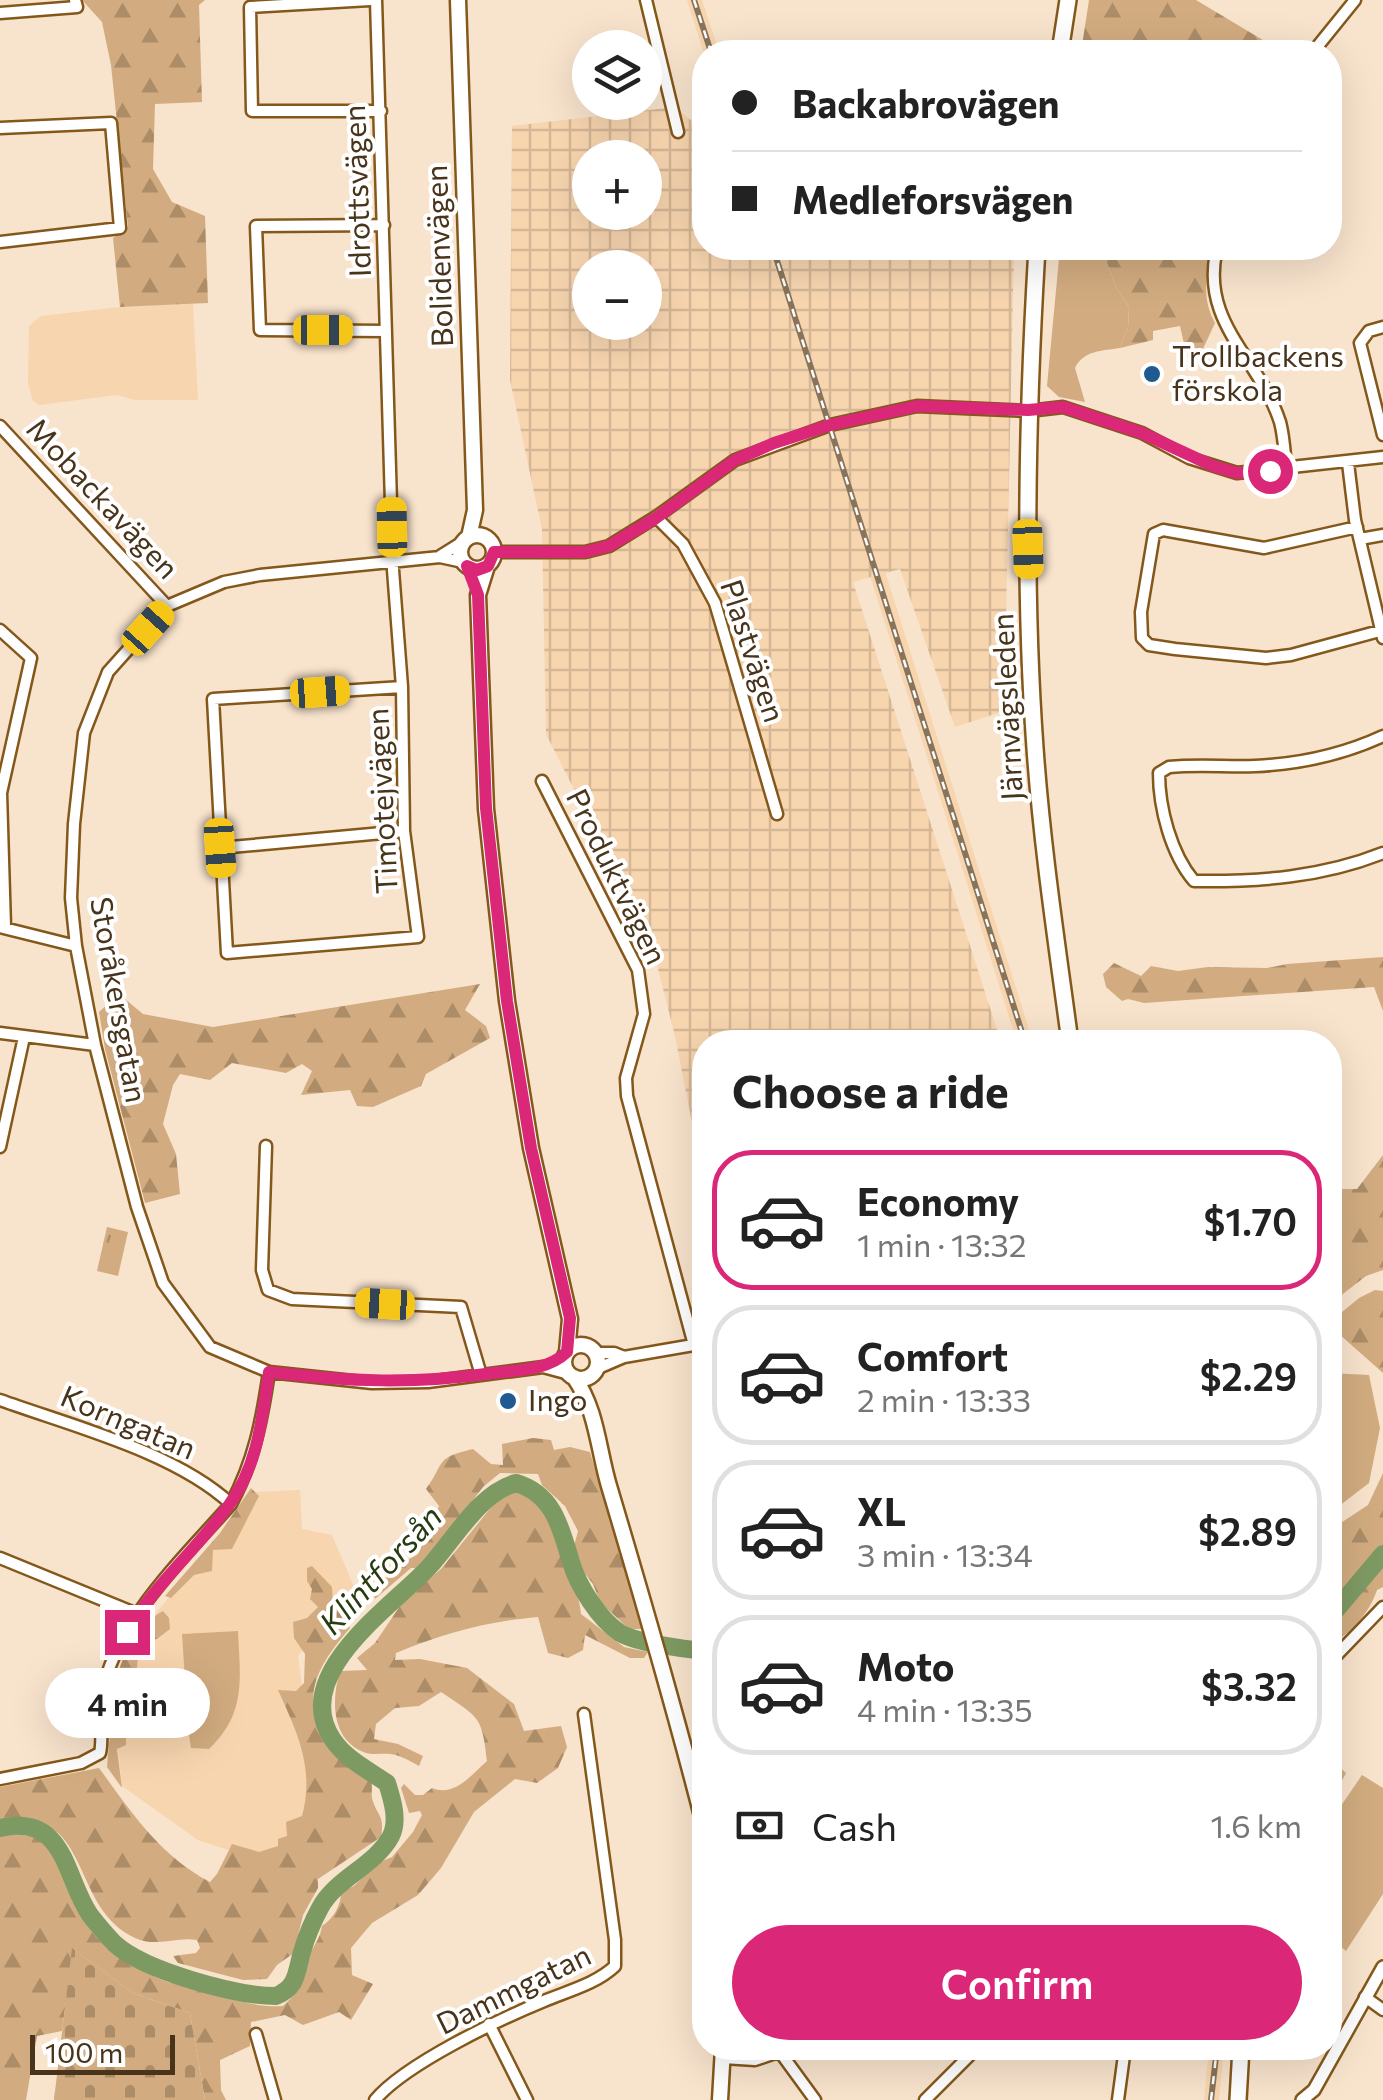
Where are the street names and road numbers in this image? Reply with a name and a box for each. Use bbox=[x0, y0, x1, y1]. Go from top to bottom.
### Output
street label: Idrottsvägen bbox=[334, 104, 377, 278]
street label: Bolidenvägen bbox=[416, 164, 459, 348]
street label: Mobackavägen bbox=[20, 409, 188, 585]
street label: Plastvägen bbox=[714, 574, 795, 726]
street label: Järnvägsleden bbox=[982, 613, 1029, 802]
street label: Timotejvägen bbox=[357, 707, 404, 895]
street label: Produktvägen bbox=[560, 782, 677, 970]
street label: Storåkersgatan bbox=[84, 894, 157, 1105]
street label: Korngatan bbox=[56, 1376, 202, 1466]
street label: Dammgatan bbox=[430, 1935, 596, 2041]

